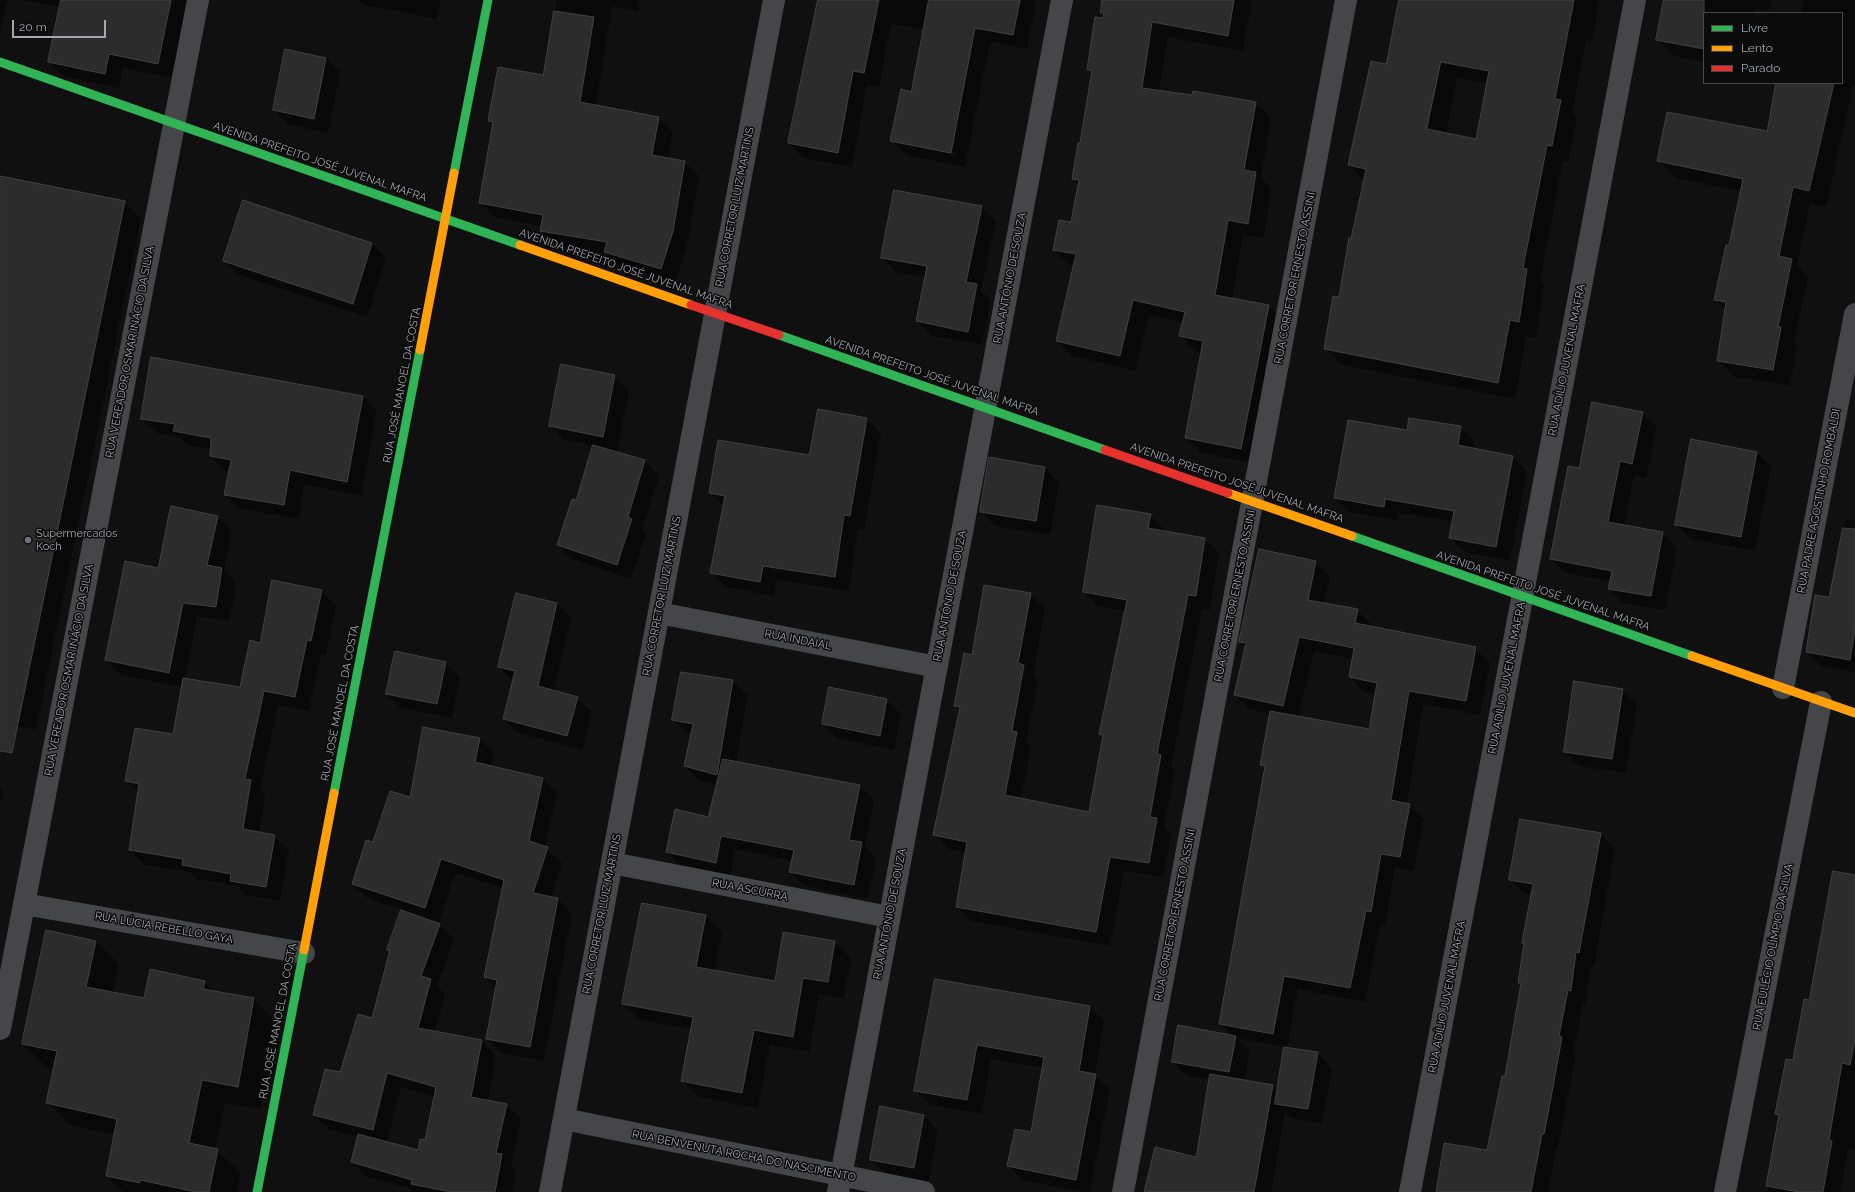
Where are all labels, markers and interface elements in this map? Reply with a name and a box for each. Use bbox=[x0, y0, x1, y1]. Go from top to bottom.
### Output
scale bar bbox=[14, 12, 108, 38]
legend bbox=[1703, 12, 1843, 84]
text: 20 m bbox=[19, 20, 47, 34]
text: Livre bbox=[1741, 21, 1768, 35]
text: Lento bbox=[1741, 41, 1773, 55]
text: Parado bbox=[1741, 61, 1780, 75]
street label: AVENIDA PREFEITO JOSÉ JUVENAL MAFRA bbox=[212, 119, 428, 205]
street label: RUA CORRETOR LUIZ MARTINS bbox=[713, 126, 757, 288]
street label: RUA CORRETOR ERNESTO ASSINI bbox=[1272, 191, 1318, 365]
street label: RUA ANTÔNIO DE SOUZA bbox=[991, 211, 1029, 345]
street label: AVENIDA PREFEITO JOSÉ JUVENAL MAFRA bbox=[518, 226, 734, 312]
street label: RUA VEREADOR OSMAR INÁCIO DA SILVA bbox=[103, 245, 157, 459]
street label: RUA ADÍLIO JUVENAL MAFRA bbox=[1546, 283, 1588, 437]
street label: RUA JOSÉ MANOEL DA COSTA bbox=[380, 306, 424, 464]
street label: AVENIDA PREFEITO JOSÉ JUVENAL MAFRA bbox=[824, 333, 1040, 419]
street label: RUA PADRE AGOSTINHO ROMBALDI bbox=[1795, 408, 1843, 594]
street label: AVENIDA PREFEITO JOSÉ JUVENAL MAFRA bbox=[1129, 440, 1345, 526]
street label: RUA CORRETOR ERNESTO ASSINI bbox=[1212, 509, 1258, 683]
street label: RUA CORRETOR LUIZ MARTINS bbox=[640, 515, 684, 677]
place label: Supermercados Koch bbox=[36, 527, 117, 553]
street label: RUA ANTÔNIO DE SOUZA bbox=[931, 529, 969, 663]
marker: Supermercados Koch bbox=[23, 535, 33, 545]
street label: AVENIDA PREFEITO JOSÉ JUVENAL MAFRA bbox=[1435, 548, 1651, 634]
street label: RUA VEREADOR OSMAR INÁCIO DA SILVA bbox=[42, 563, 96, 777]
street label: RUA ADÍLIO JUVENAL MAFRA bbox=[1486, 601, 1528, 755]
street label: RUA JOSÉ MANOEL DA COSTA bbox=[318, 624, 362, 782]
street label: RUA INDAIAL bbox=[763, 627, 833, 653]
street label: RUA CORRETOR ERNESTO ASSINI bbox=[1152, 828, 1198, 1002]
street label: RUA CORRETOR LUIZ MARTINS bbox=[580, 833, 624, 995]
street label: RUA ANTÔNIO DE SOUZA bbox=[871, 847, 909, 981]
street label: RUA EULÉCIO OLÍMPIO DA SILVA bbox=[1750, 863, 1796, 1031]
street label: RUA ASCURRA bbox=[711, 876, 789, 904]
street label: RUA LÚCIA REBELLO GAYA bbox=[94, 909, 234, 947]
street label: RUA ADÍLIO JUVENAL MAFRA bbox=[1426, 920, 1468, 1074]
street label: RUA JOSÉ MANOEL DA COSTA bbox=[256, 942, 300, 1100]
street label: RUA BENVENUTA ROCHA DO NASCIMENTO bbox=[631, 1128, 857, 1184]

